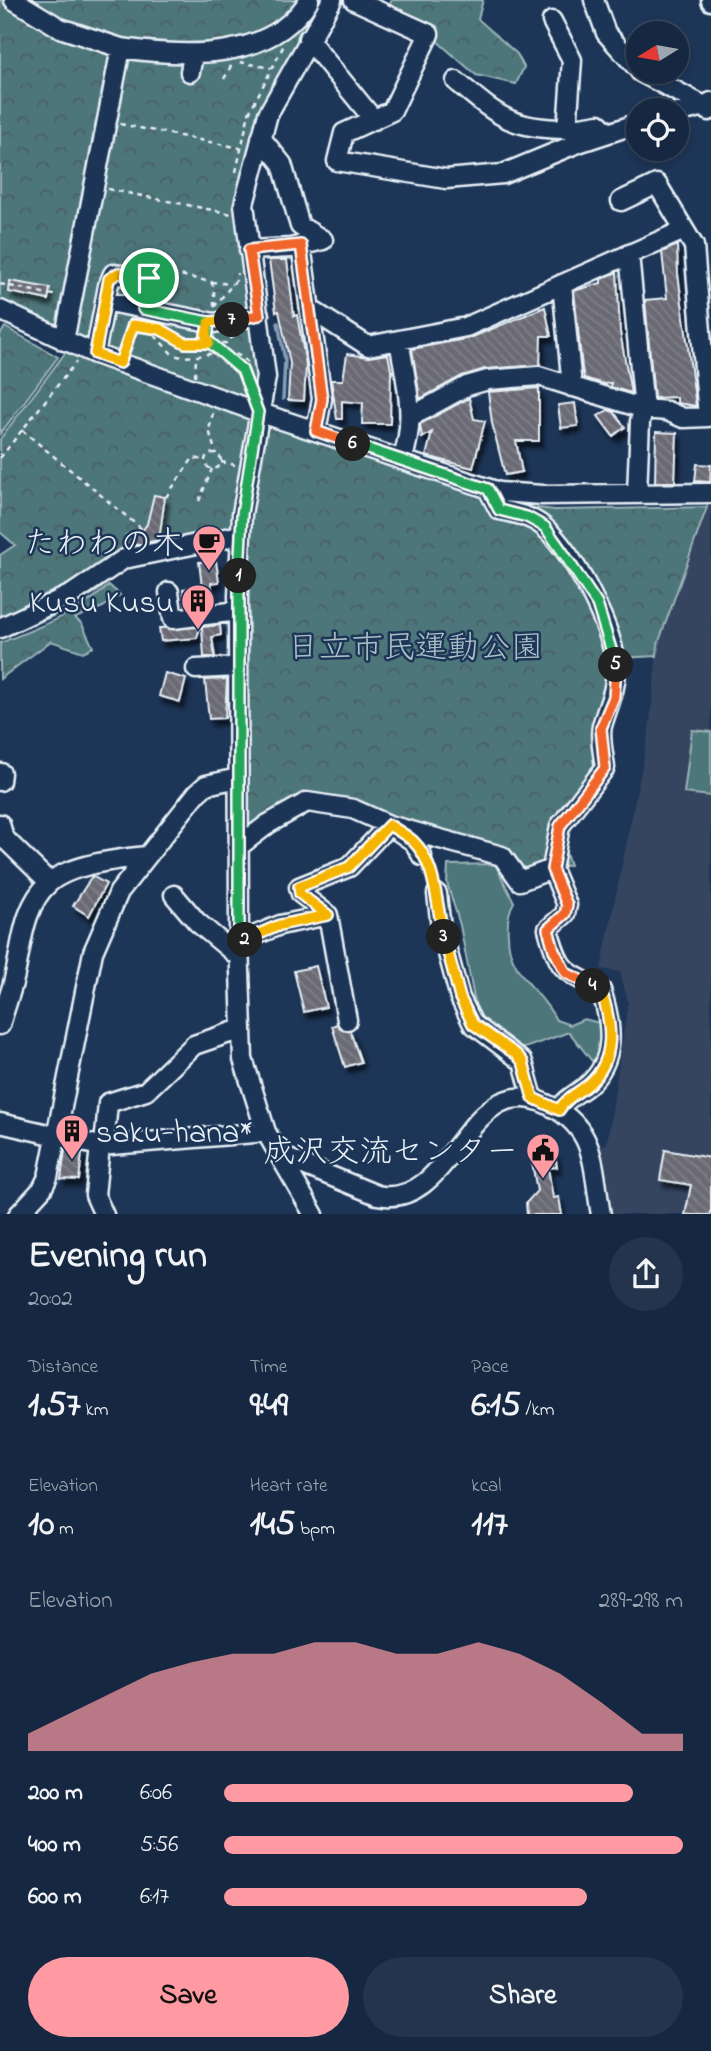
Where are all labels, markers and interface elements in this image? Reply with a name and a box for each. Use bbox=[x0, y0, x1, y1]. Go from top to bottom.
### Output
north arrow bbox=[626, 21, 690, 84]
map controls bbox=[626, 21, 689, 161]
button: locate bbox=[626, 98, 689, 161]
pin bbox=[119, 248, 179, 308]
icon: arrive bbox=[130, 259, 168, 297]
pin: 7 bbox=[215, 302, 250, 338]
text: 7 bbox=[228, 306, 235, 333]
pin: 6 bbox=[336, 426, 370, 462]
text: 6 bbox=[348, 430, 357, 457]
place label: たわわの木 bbox=[24, 522, 184, 569]
cafe icon: たわわの木 bbox=[190, 523, 228, 572]
pin: 1 bbox=[222, 558, 256, 594]
text: 1 bbox=[235, 562, 242, 589]
place label: Kusu Kusu bbox=[30, 581, 174, 628]
building icon: Kusu Kusu bbox=[179, 582, 217, 631]
park label: 日立市民運動公園 bbox=[287, 626, 543, 673]
pin: 5 bbox=[598, 648, 634, 682]
text: 5 bbox=[610, 651, 621, 678]
pin: 3 bbox=[426, 920, 462, 954]
pin: 2 bbox=[228, 922, 262, 958]
text: 3 bbox=[440, 923, 447, 950]
text: 2 bbox=[240, 926, 249, 953]
pin: 4 bbox=[576, 968, 610, 1004]
text: 4 bbox=[589, 972, 596, 999]
place label: saku-hana* bbox=[96, 1111, 253, 1158]
building icon: saku-hana* bbox=[53, 1112, 91, 1161]
place label: 成沢交流センター bbox=[263, 1130, 518, 1177]
public building icon: 成沢交流センター bbox=[524, 1131, 562, 1180]
text: Evening run bbox=[28, 1229, 207, 1285]
button: share bbox=[609, 1237, 683, 1311]
text: 20:02 bbox=[28, 1283, 73, 1316]
text: Distance bbox=[28, 1354, 98, 1381]
text: Time bbox=[250, 1354, 287, 1381]
text: Pace bbox=[471, 1354, 508, 1381]
text: 1.57 bbox=[28, 1381, 81, 1432]
text: 9:49 bbox=[250, 1381, 288, 1432]
text: 6:15 bbox=[471, 1381, 521, 1432]
text: km bbox=[81, 1397, 109, 1424]
text: /km bbox=[521, 1397, 555, 1424]
text: Elevation bbox=[28, 1473, 98, 1500]
text: Heart rate bbox=[250, 1473, 328, 1500]
text: kcal bbox=[471, 1473, 502, 1500]
text: 10 bbox=[28, 1500, 54, 1551]
text: 145 bbox=[250, 1500, 295, 1551]
text: 117 bbox=[471, 1500, 508, 1551]
text: m bbox=[54, 1516, 74, 1543]
text: bpm bbox=[295, 1516, 335, 1543]
text: Elevation bbox=[28, 1585, 113, 1618]
text: 289–298 m bbox=[599, 1585, 683, 1618]
text: 200 m bbox=[28, 1777, 83, 1810]
text: 6:06 bbox=[140, 1777, 172, 1810]
text: 400 m bbox=[28, 1829, 81, 1862]
text: 5:56 bbox=[140, 1829, 178, 1862]
text: 600 m bbox=[28, 1881, 82, 1914]
text: 6:17 bbox=[140, 1881, 169, 1914]
button: Save bbox=[28, 1957, 349, 2037]
button: Share bbox=[363, 1957, 683, 2037]

